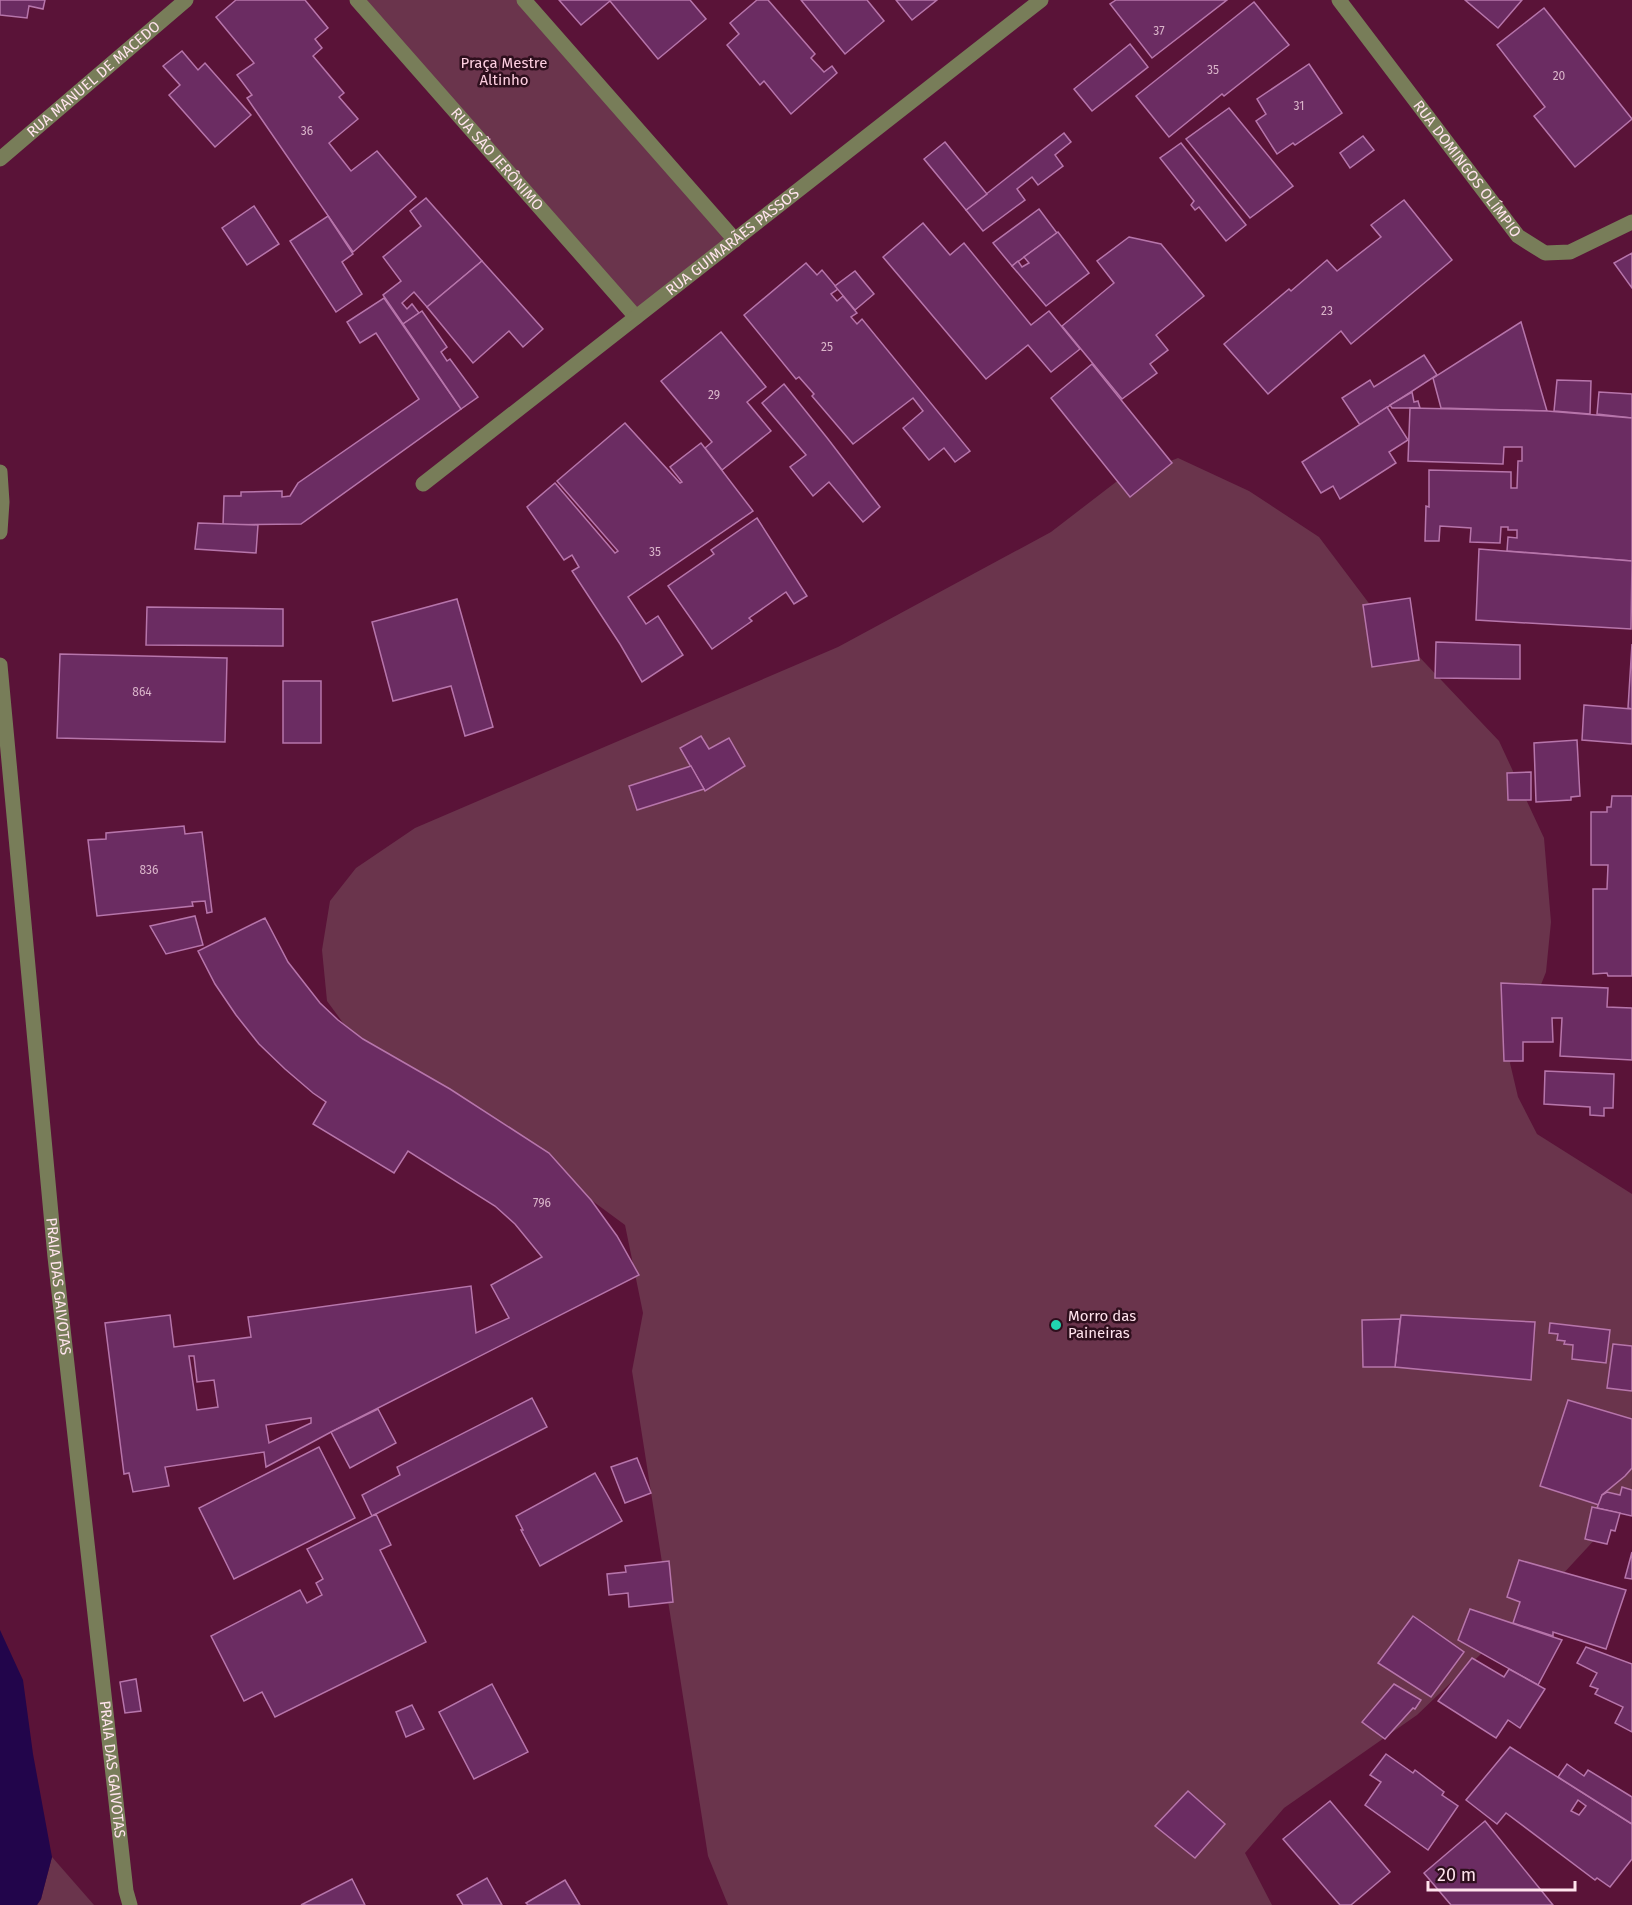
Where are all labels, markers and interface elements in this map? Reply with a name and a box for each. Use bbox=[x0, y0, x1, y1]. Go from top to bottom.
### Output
street label: RUA MANUEL DE MACEDO bbox=[23, 17, 164, 141]
house number: 37 bbox=[1153, 24, 1165, 38]
park label: Praça Mestre Altinho bbox=[461, 54, 547, 89]
house number: 35 bbox=[1207, 63, 1219, 77]
house number: 20 bbox=[1553, 69, 1566, 83]
street label: RUA DOMINGOS OLÍMPIO bbox=[1409, 97, 1525, 241]
house number: 31 bbox=[1294, 99, 1304, 113]
street label: RUA SÃO JERÔNIMO bbox=[447, 104, 547, 214]
house number: 36 bbox=[301, 124, 313, 138]
street label: RUA GUIMARÃES PASSOS bbox=[662, 184, 803, 299]
house number: 23 bbox=[1321, 304, 1333, 318]
house number: 25 bbox=[821, 340, 833, 354]
house number: 29 bbox=[708, 388, 720, 402]
house number: 35 bbox=[649, 545, 661, 559]
house number: 864 bbox=[132, 685, 152, 699]
house number: 836 bbox=[140, 863, 159, 877]
house number: 796 bbox=[533, 1196, 551, 1210]
street label: PRAIA DAS GAIVOTAS bbox=[42, 1217, 75, 1356]
place label: Morro das Paineiras bbox=[1068, 1307, 1136, 1342]
marker: Morro das Paineiras bbox=[1049, 1318, 1063, 1332]
street label: PRAIA DAS GAIVOTAS bbox=[96, 1700, 129, 1839]
scale bar bbox=[1428, 1854, 1575, 1892]
text: 20 m bbox=[1437, 1864, 1476, 1886]

